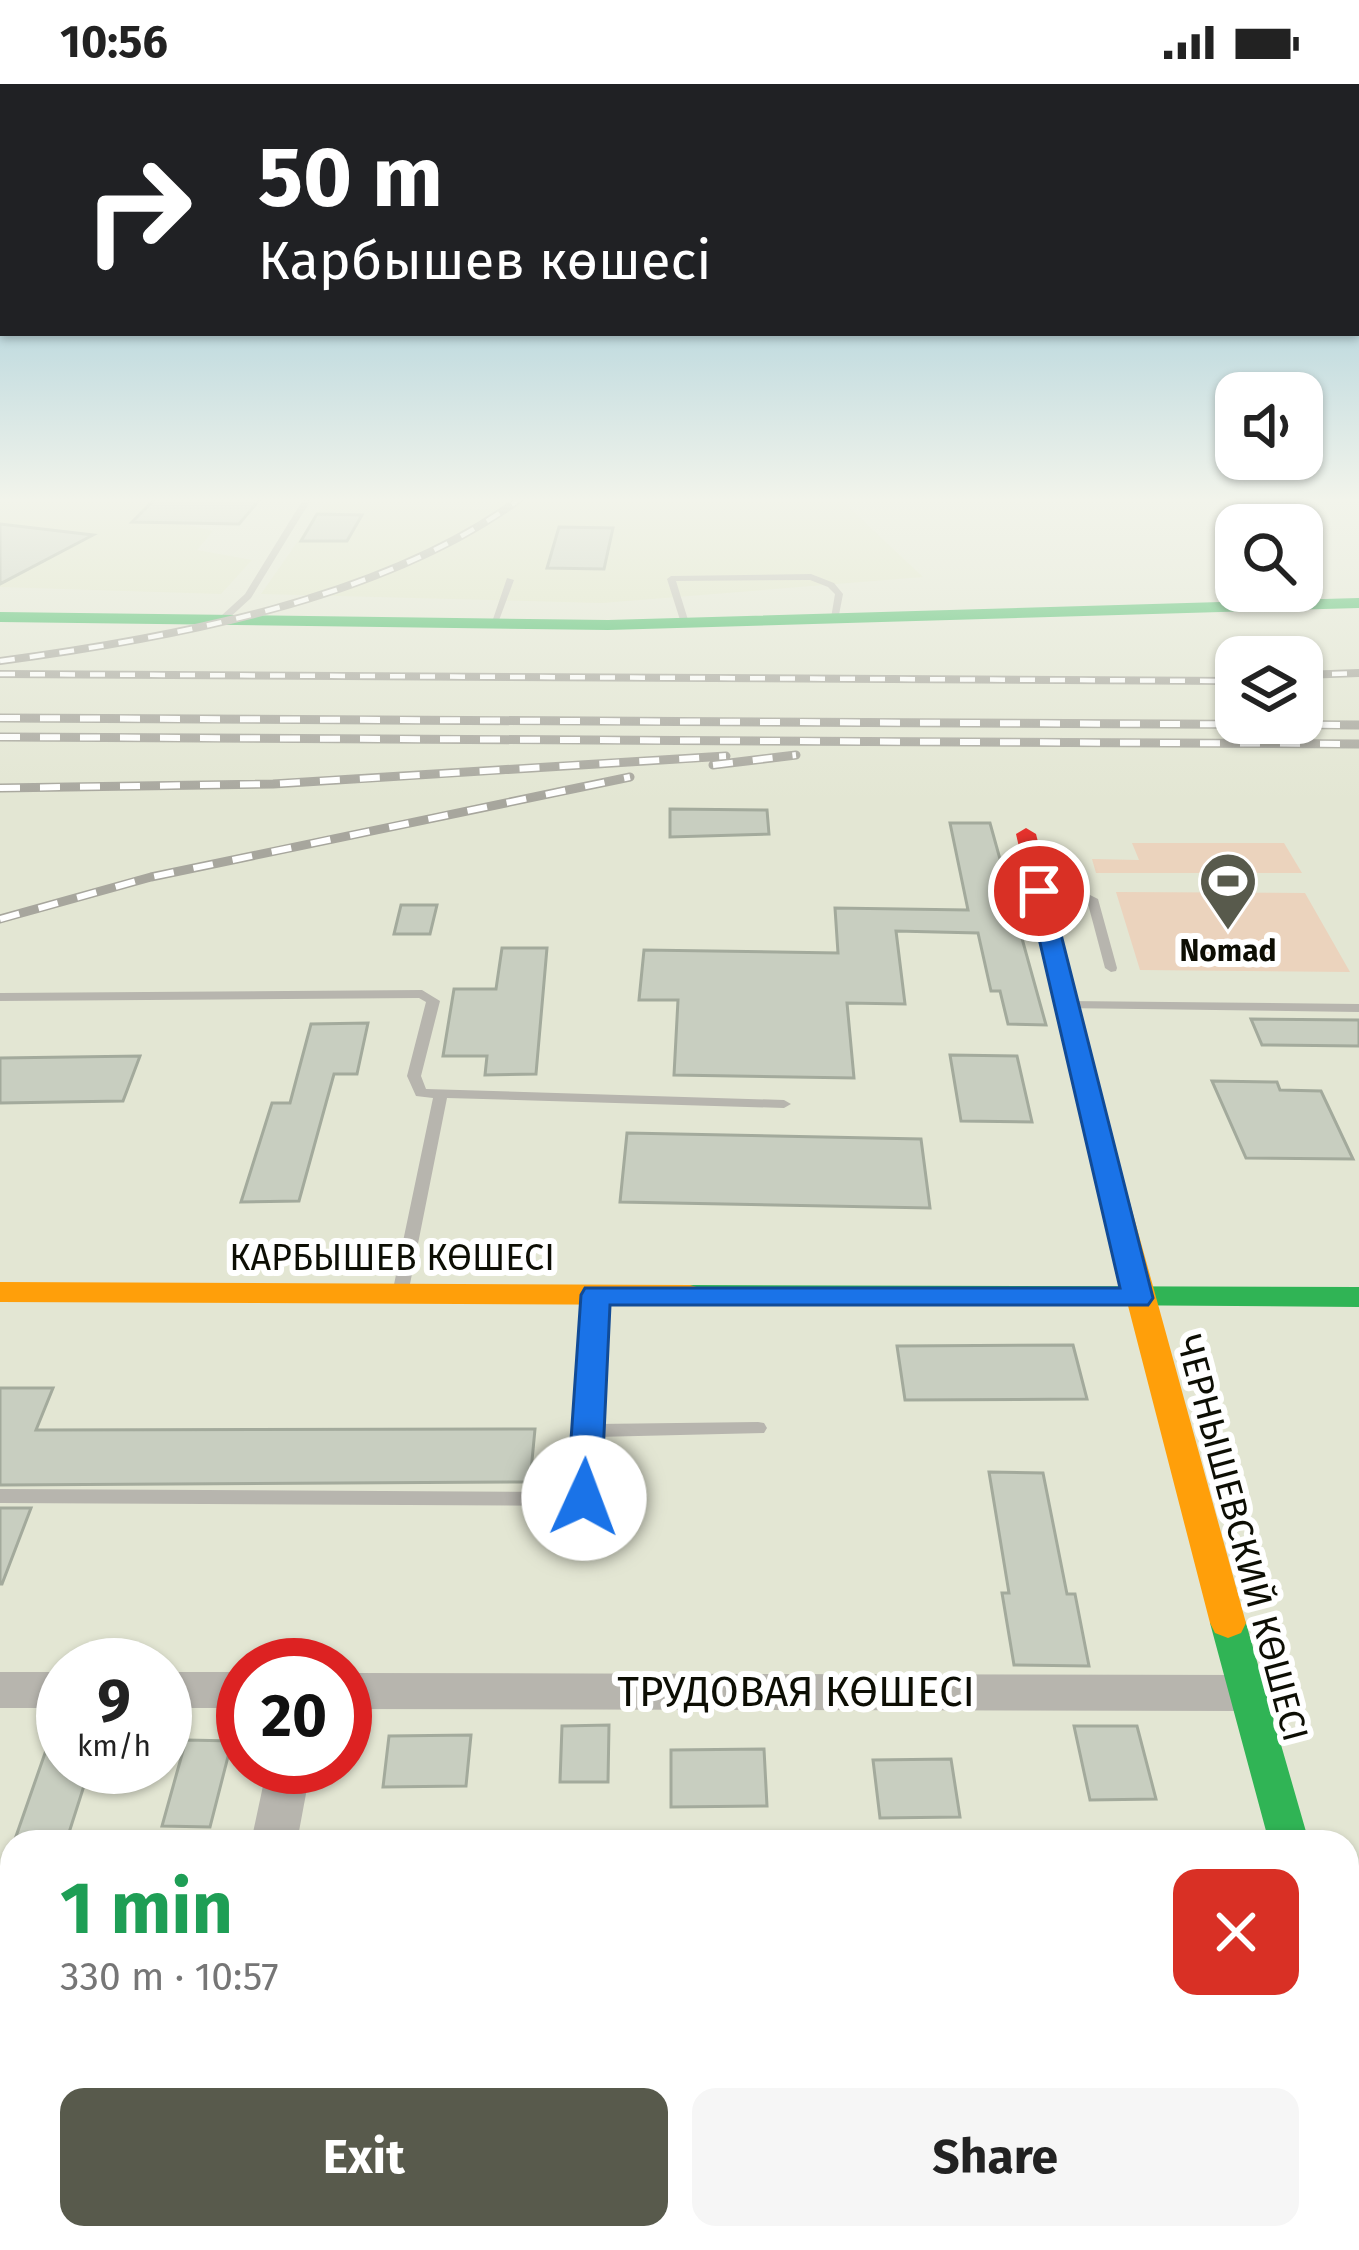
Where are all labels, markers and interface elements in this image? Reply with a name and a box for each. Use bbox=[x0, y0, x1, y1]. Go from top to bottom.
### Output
text: 10:56 bbox=[60, 15, 168, 69]
text: 50 m bbox=[258, 127, 443, 228]
icon: right bbox=[60, 132, 216, 288]
text: Карбышев көшесі bbox=[258, 229, 712, 293]
map controls bbox=[1215, 372, 1323, 744]
button: sound bbox=[1215, 372, 1323, 480]
button: search bbox=[1215, 504, 1323, 612]
button: layers bbox=[1215, 636, 1323, 744]
pin bbox=[988, 840, 1090, 942]
sports icon: Nomad bbox=[1197, 850, 1259, 932]
icon: arrive bbox=[1006, 858, 1072, 924]
place label: Nomad bbox=[1179, 933, 1277, 969]
street label: КАРБЫШЕВ КӨШЕСІ bbox=[229, 1236, 555, 1280]
street label: ЧЕРНЫШЕВСКИЙ КӨШЕСІ bbox=[1166, 1330, 1318, 1746]
position arrow bbox=[521, 1435, 647, 1561]
speed limit sign: 20 bbox=[216, 1638, 372, 1794]
text: 9 bbox=[97, 1665, 131, 1737]
street label: ТРУДОВАЯ КӨШЕСІ bbox=[617, 1667, 975, 1717]
text: km/h bbox=[77, 1728, 151, 1764]
text: 1 min bbox=[60, 1866, 233, 1952]
button: close bbox=[1173, 1869, 1299, 1995]
text: 330 m · 10:57 bbox=[60, 1954, 279, 2000]
button: Exit bbox=[60, 2088, 668, 2226]
button: Share bbox=[692, 2088, 1299, 2226]

